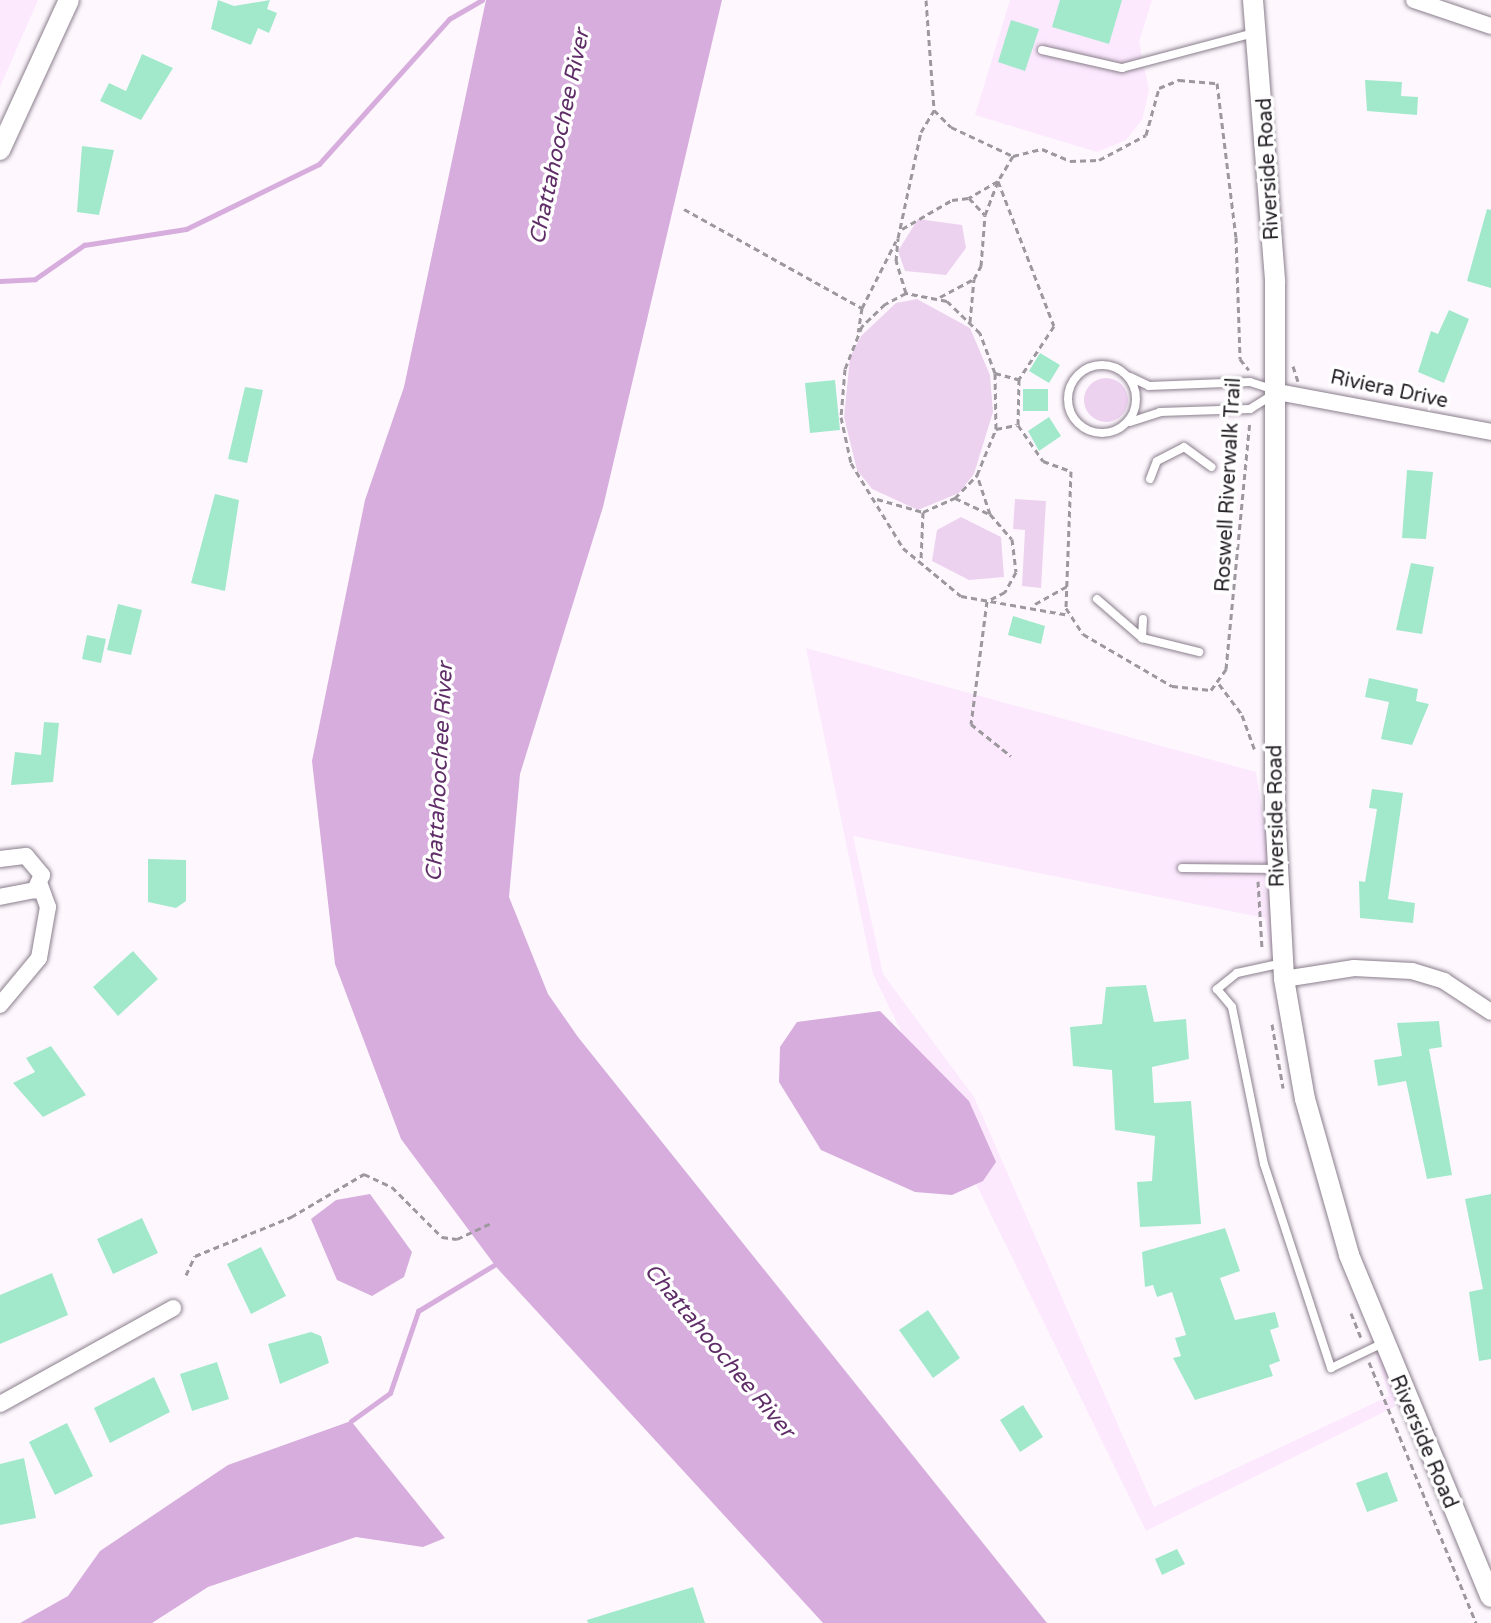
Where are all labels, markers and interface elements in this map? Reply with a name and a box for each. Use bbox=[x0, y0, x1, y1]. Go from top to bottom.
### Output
water label: Chattahoochee River bbox=[524, 27, 596, 247]
street label: Riverside Road bbox=[1253, 97, 1285, 241]
street label: Riviera Drive bbox=[1328, 366, 1450, 414]
street label: Roswell Riverwalk Trail bbox=[1211, 377, 1247, 593]
water label: Chattahoochee River bbox=[421, 662, 459, 882]
street label: Riverside Road bbox=[1264, 744, 1290, 888]
water label: Chattahoochee River bbox=[638, 1258, 800, 1444]
street label: Riverside Road bbox=[1384, 1372, 1462, 1512]

